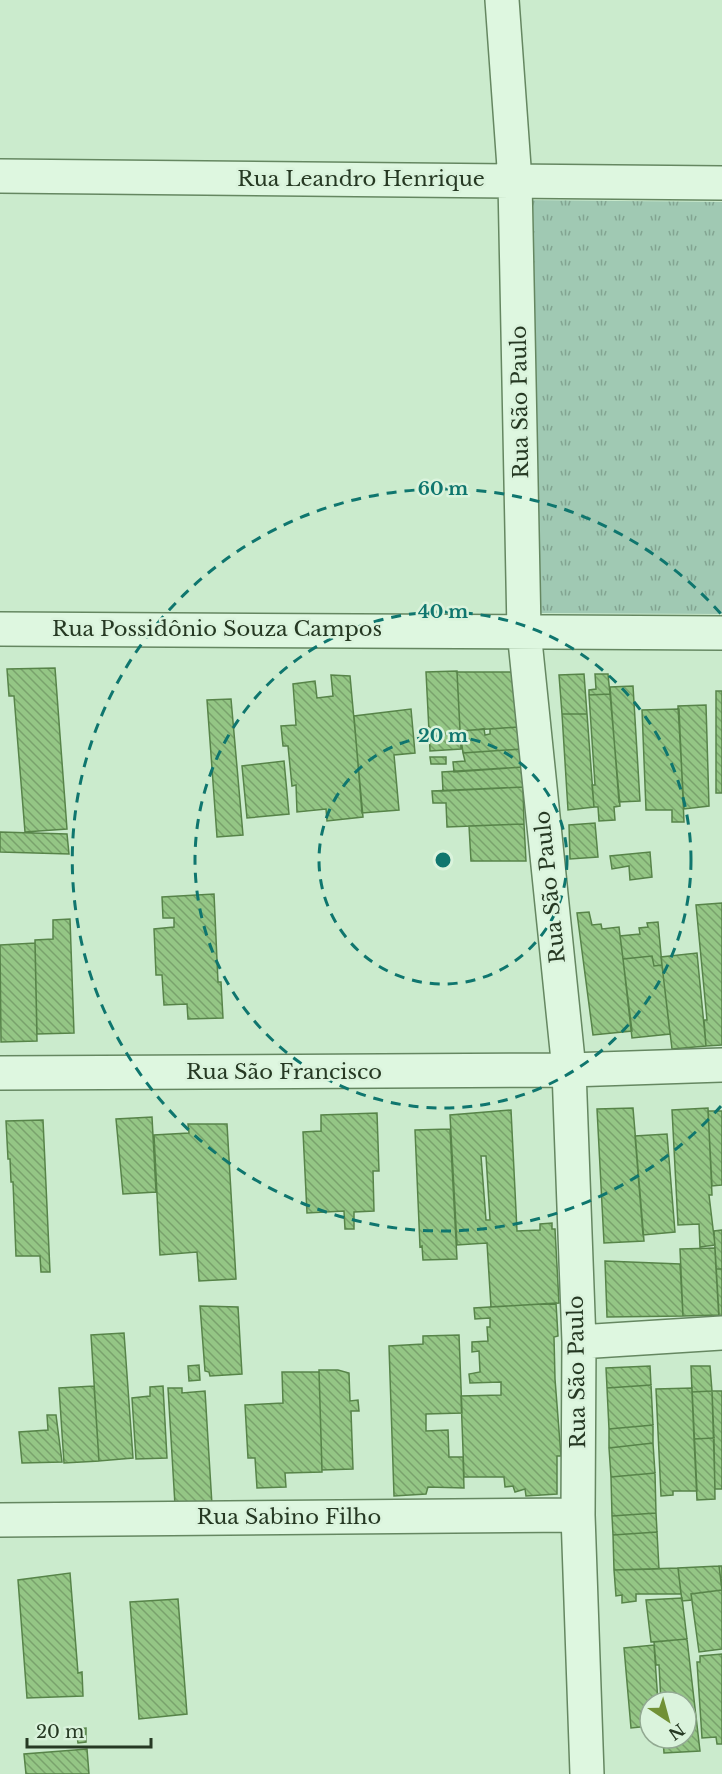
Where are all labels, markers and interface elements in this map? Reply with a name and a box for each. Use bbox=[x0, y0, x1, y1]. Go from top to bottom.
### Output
street label: Rua Leandro Henrique bbox=[237, 166, 485, 192]
street label: Rua São Paulo bbox=[506, 325, 534, 479]
text: 60 m bbox=[418, 478, 468, 500]
text: 40 m bbox=[418, 601, 468, 623]
street label: Rua Possidônio Souza Campos bbox=[52, 616, 382, 642]
text: 20 m bbox=[418, 725, 468, 747]
street label: Rua São Paulo bbox=[529, 809, 571, 965]
centre of rings bbox=[433, 850, 453, 870]
street label: Rua São Francisco bbox=[186, 1059, 382, 1085]
street label: Rua São Paulo bbox=[563, 1295, 591, 1449]
street label: Rua Sabino Filho bbox=[197, 1504, 381, 1530]
north arrow bbox=[638, 1690, 698, 1750]
scale bar bbox=[27, 1711, 152, 1749]
text: N bbox=[665, 1720, 689, 1745]
text: 20 m bbox=[36, 1721, 84, 1743]

